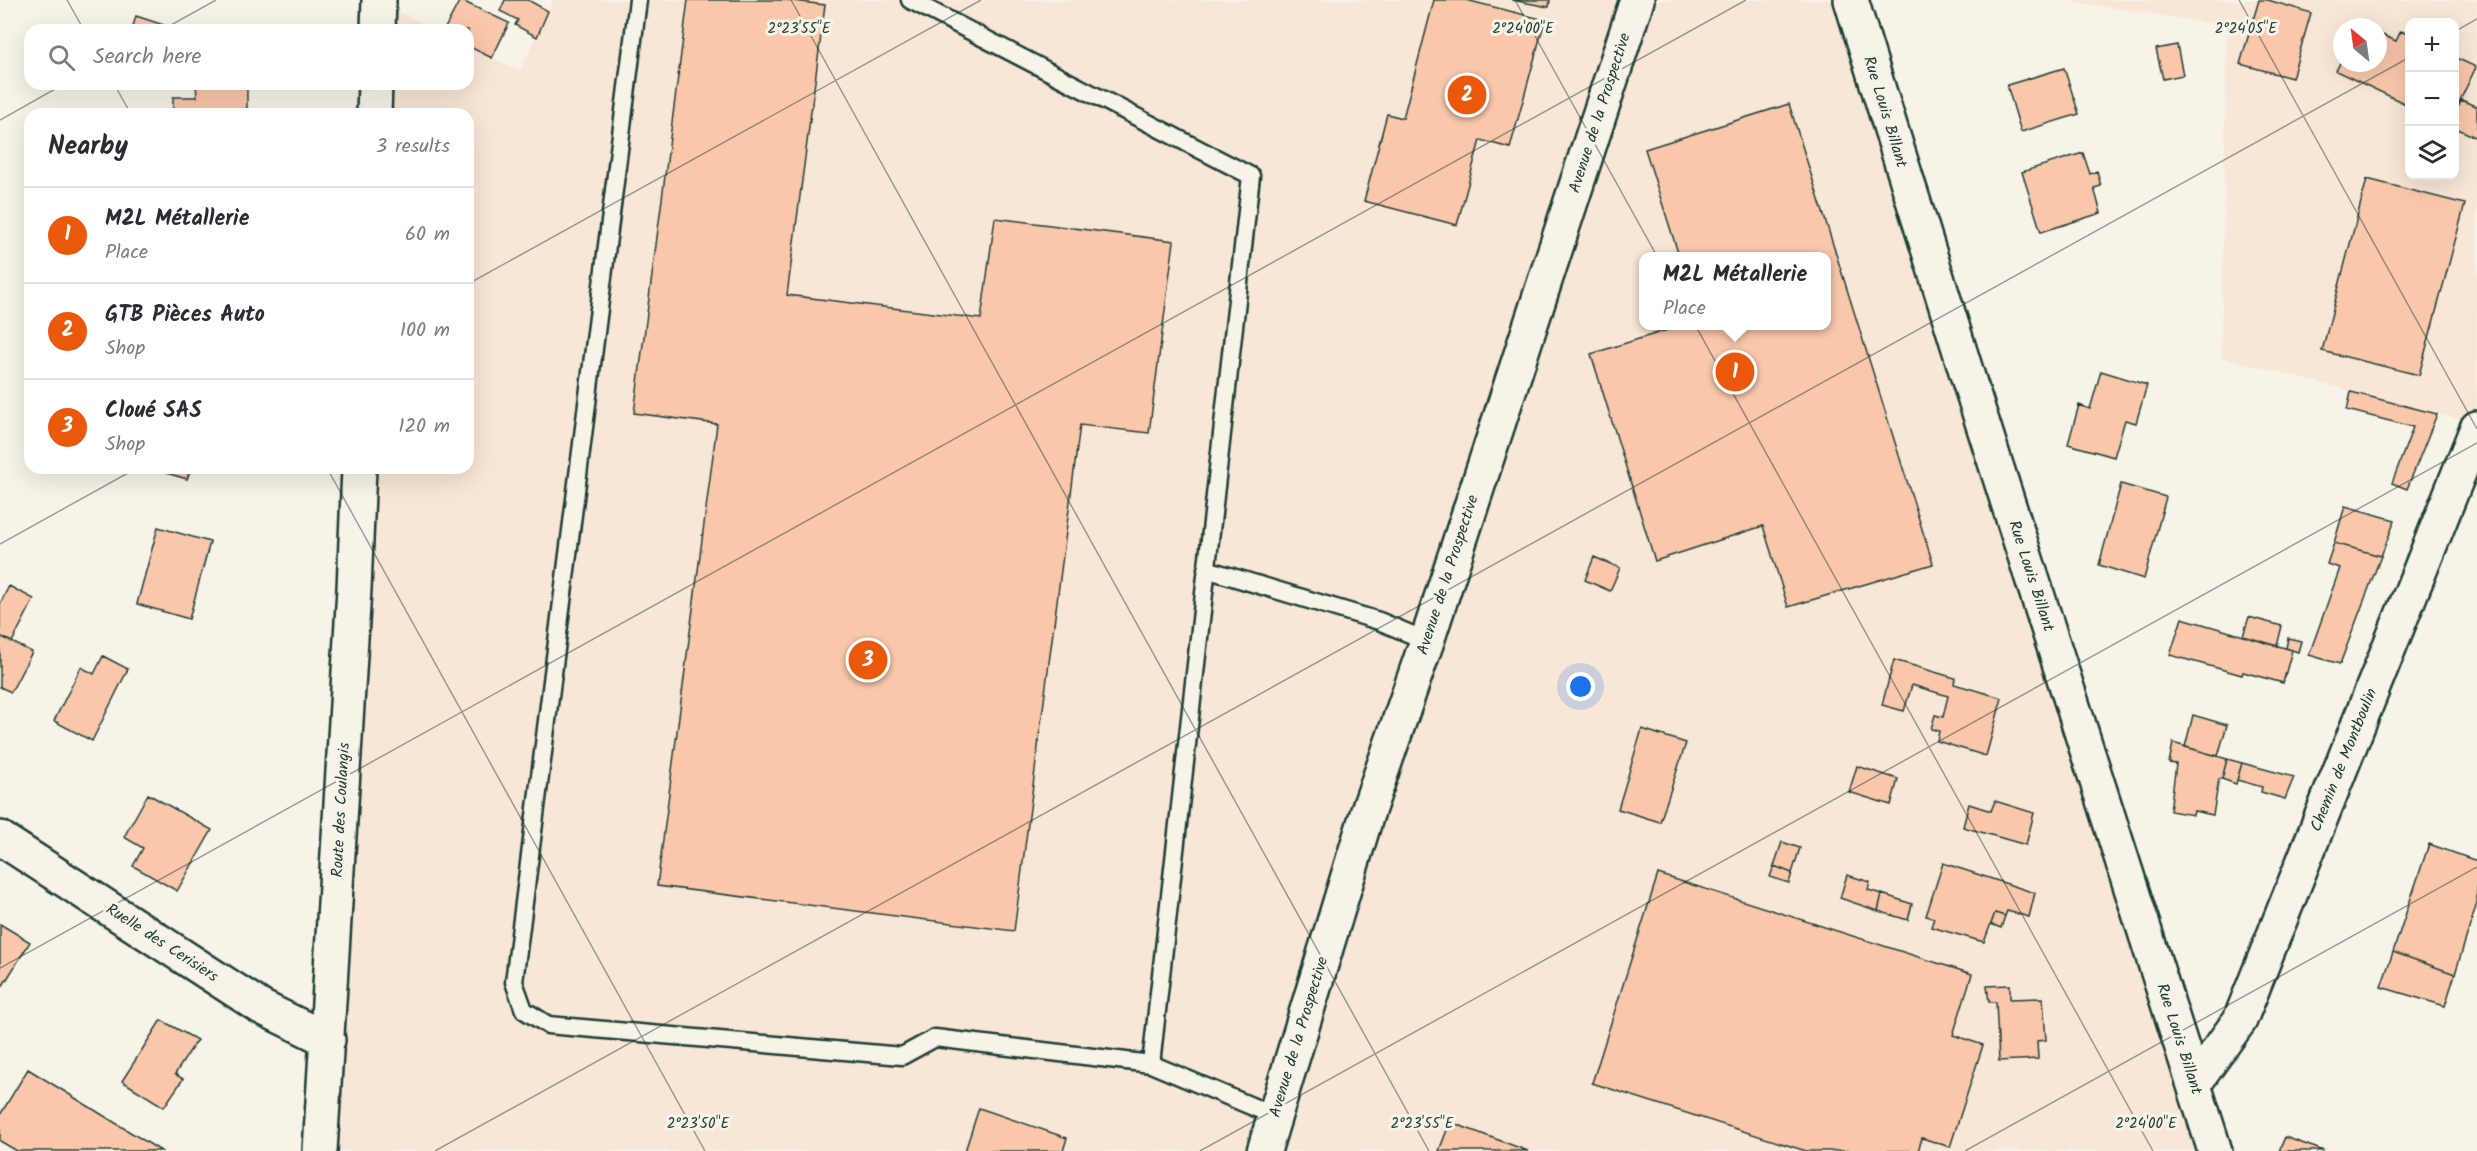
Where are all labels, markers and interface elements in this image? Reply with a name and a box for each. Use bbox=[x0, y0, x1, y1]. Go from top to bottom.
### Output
text: 2°23'55"E bbox=[767, 17, 832, 41]
text: 2°24'00"E bbox=[1492, 17, 1555, 41]
text: 2°24'05"E bbox=[2215, 17, 2278, 41]
north arrow bbox=[2333, 18, 2387, 72]
map controls bbox=[2405, 18, 2459, 180]
button: + bbox=[2405, 18, 2459, 72]
search box bbox=[24, 24, 474, 90]
street label: Avenue de la Prospective bbox=[1562, 30, 1638, 196]
text: Search here bbox=[93, 40, 201, 75]
icon: search bbox=[45, 41, 78, 74]
street label: Rue Louis Billant bbox=[1856, 53, 1914, 172]
pin: 2 bbox=[1448, 72, 1486, 118]
button: − bbox=[2405, 72, 2459, 126]
text: Nearby bbox=[48, 126, 128, 168]
button: layers bbox=[2405, 126, 2459, 180]
text: 3 results bbox=[376, 131, 450, 163]
text: M2L Métallerie bbox=[105, 202, 250, 237]
text: 1 bbox=[64, 219, 71, 251]
text: 60 m bbox=[405, 219, 450, 251]
text: Place bbox=[105, 237, 148, 269]
popup bbox=[1639, 252, 1831, 330]
text: M2L Métallerie bbox=[1663, 258, 1807, 293]
text: Place bbox=[1663, 293, 1706, 325]
text: GTB Pièces Auto bbox=[105, 298, 265, 333]
text: 2 bbox=[62, 315, 73, 347]
text: 100 m bbox=[400, 315, 450, 347]
text: Shop bbox=[105, 333, 145, 365]
pin: 1 bbox=[1716, 350, 1754, 394]
text: Cloué SAS bbox=[105, 394, 202, 429]
text: 3 bbox=[62, 411, 73, 443]
text: 120 m bbox=[398, 411, 450, 443]
text: Shop bbox=[105, 429, 145, 461]
street label: Avenue de la Prospective bbox=[1410, 492, 1486, 658]
street label: Rue Louis Billant bbox=[2001, 517, 2061, 636]
pin: 3 bbox=[848, 638, 888, 682]
your location bbox=[1566, 672, 1595, 701]
street label: Chemin de Montboulin bbox=[2304, 685, 2384, 835]
street label: Route des Coulangis bbox=[325, 742, 357, 878]
street label: Ruelle des Cerisiers bbox=[101, 897, 223, 989]
street label: Avenue de la Prospective bbox=[1263, 954, 1335, 1120]
street label: Rue Louis Billant bbox=[2149, 980, 2209, 1099]
text: 2°23'50"E bbox=[667, 1112, 730, 1136]
text: 2°23'55"E bbox=[1390, 1112, 1455, 1136]
text: 2°24'00"E bbox=[2115, 1112, 2178, 1136]

